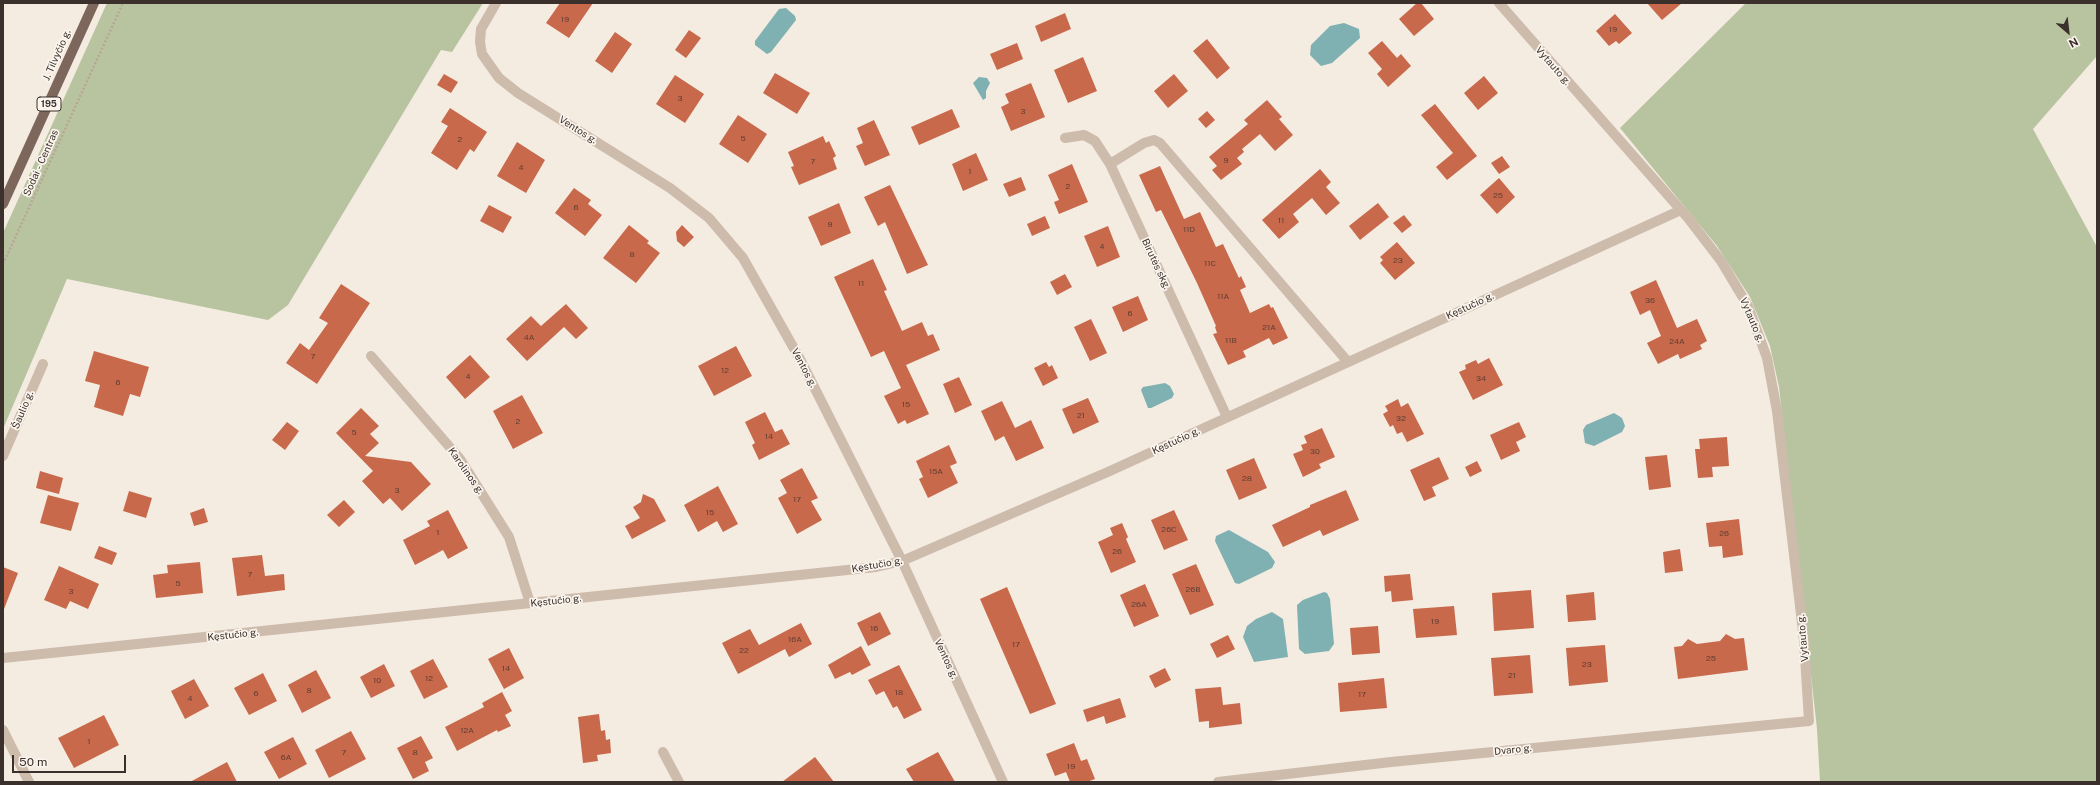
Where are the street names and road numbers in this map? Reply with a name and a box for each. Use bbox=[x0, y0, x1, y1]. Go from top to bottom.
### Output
street label: J. Tilvyčio g. bbox=[40, 28, 74, 82]
street label: Vytauto g. bbox=[1533, 44, 1573, 88]
road number: 195 bbox=[37, 97, 61, 111]
street label: Ventos g. bbox=[557, 114, 599, 146]
street label: Sodai - Centras bbox=[21, 128, 61, 198]
street label: Birutės skg. bbox=[1139, 237, 1173, 291]
street label: Kęstučio g. bbox=[1444, 290, 1496, 322]
street label: Vytauto g. bbox=[1737, 296, 1767, 344]
street label: Ventos g. bbox=[789, 346, 819, 390]
street label: Šaulio g. bbox=[10, 389, 36, 431]
street label: Kęstučio g. bbox=[1150, 425, 1202, 457]
street label: Karolinos g. bbox=[445, 445, 487, 497]
street label: Kęstučio g. bbox=[851, 555, 903, 575]
street label: Kęstučio g. bbox=[530, 592, 582, 610]
street label: Vytauto g. bbox=[1795, 614, 1811, 662]
street label: Kęstučio g. bbox=[207, 626, 259, 644]
street label: Ventos g. bbox=[932, 637, 960, 681]
street label: Dvaro g. bbox=[1494, 742, 1532, 758]

